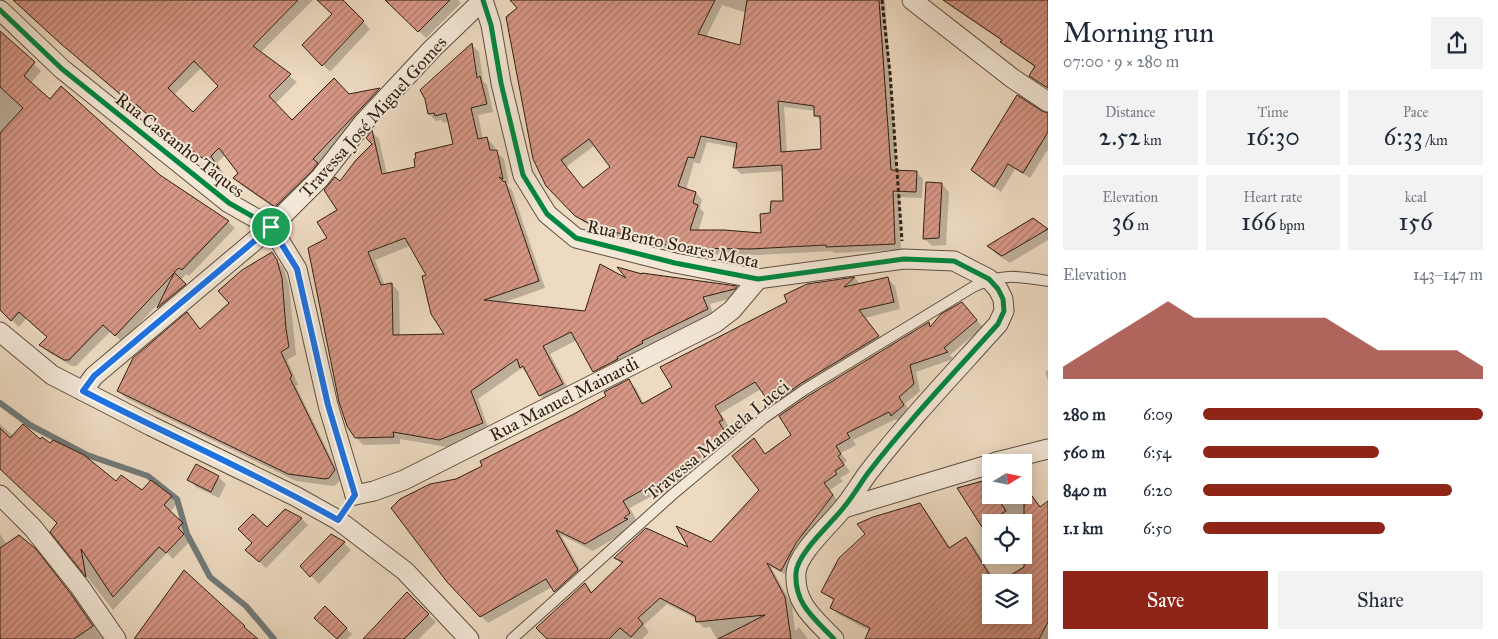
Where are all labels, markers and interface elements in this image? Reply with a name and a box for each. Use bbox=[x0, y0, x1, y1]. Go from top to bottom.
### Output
text: Morning run bbox=[1063, 15, 1214, 50]
button: share bbox=[1431, 17, 1483, 69]
street label: Travessa José Miguel Gomes bbox=[295, 32, 452, 203]
text: 07:00 · 9 × 280 m bbox=[1063, 52, 1179, 71]
street label: Rua Castanho Taques bbox=[110, 88, 249, 203]
text: Distance bbox=[1105, 104, 1155, 121]
text: Time bbox=[1257, 104, 1288, 121]
text: Pace bbox=[1403, 104, 1428, 121]
text: 2.52 bbox=[1099, 121, 1141, 152]
text: 16:30 bbox=[1246, 121, 1300, 152]
text: 6:33 bbox=[1384, 121, 1423, 152]
text: km bbox=[1141, 132, 1162, 149]
text: /km bbox=[1423, 132, 1448, 149]
text: Elevation bbox=[1103, 189, 1158, 206]
text: Heart rate bbox=[1244, 189, 1302, 206]
text: kcal bbox=[1405, 189, 1427, 206]
pin bbox=[250, 206, 292, 248]
text: 36 bbox=[1112, 206, 1134, 237]
text: 166 bbox=[1241, 206, 1276, 237]
text: 156 bbox=[1399, 206, 1433, 237]
icon: arrive bbox=[257, 213, 285, 241]
street label: Rua Bento Soares Mota bbox=[585, 215, 761, 273]
text: m bbox=[1134, 217, 1149, 234]
text: bpm bbox=[1276, 217, 1305, 234]
text: Elevation bbox=[1063, 265, 1127, 284]
text: 143–147 m bbox=[1413, 265, 1483, 284]
street label: Rua Manuel Mainardi bbox=[486, 352, 642, 446]
street label: Travessa Manuela Lucci bbox=[641, 375, 793, 505]
text: 280 m bbox=[1063, 405, 1106, 424]
text: 6:09 bbox=[1143, 405, 1173, 424]
text: 560 m bbox=[1063, 443, 1105, 462]
text: 6:54 bbox=[1143, 443, 1171, 462]
north arrow bbox=[982, 454, 1032, 504]
map controls bbox=[982, 454, 1032, 624]
text: 840 m bbox=[1063, 481, 1107, 500]
text: 6:20 bbox=[1143, 481, 1172, 500]
button: locate bbox=[982, 514, 1032, 564]
text: 1.1 km bbox=[1063, 519, 1103, 538]
text: 6:50 bbox=[1143, 519, 1172, 538]
button: Save bbox=[1063, 571, 1268, 629]
button: Share bbox=[1278, 571, 1483, 629]
button: layers bbox=[982, 574, 1032, 624]

